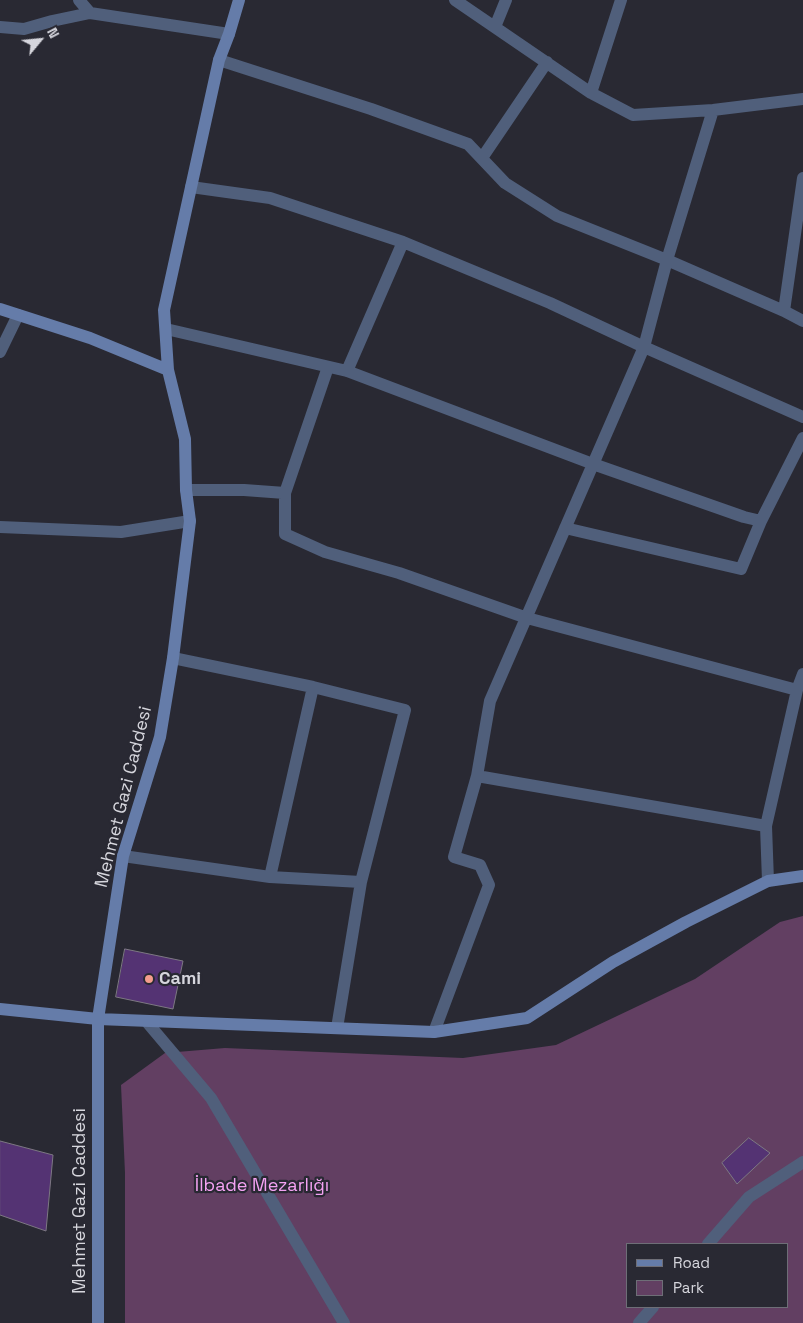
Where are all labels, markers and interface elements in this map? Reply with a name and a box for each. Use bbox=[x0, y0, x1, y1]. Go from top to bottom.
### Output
north arrow bbox=[15, 15, 65, 65]
text: N bbox=[43, 25, 63, 41]
street label: Mehmet Gazi Caddesi bbox=[91, 704, 157, 890]
place label: Cami bbox=[159, 968, 201, 990]
marker: Cami bbox=[143, 973, 155, 985]
street label: Mehmet Gazi Caddesi bbox=[69, 1108, 91, 1294]
park label: İlbade Mezarlığı bbox=[195, 1175, 329, 1197]
legend bbox=[626, 1243, 788, 1308]
text: Road bbox=[673, 1253, 710, 1272]
text: Park bbox=[673, 1278, 704, 1297]

